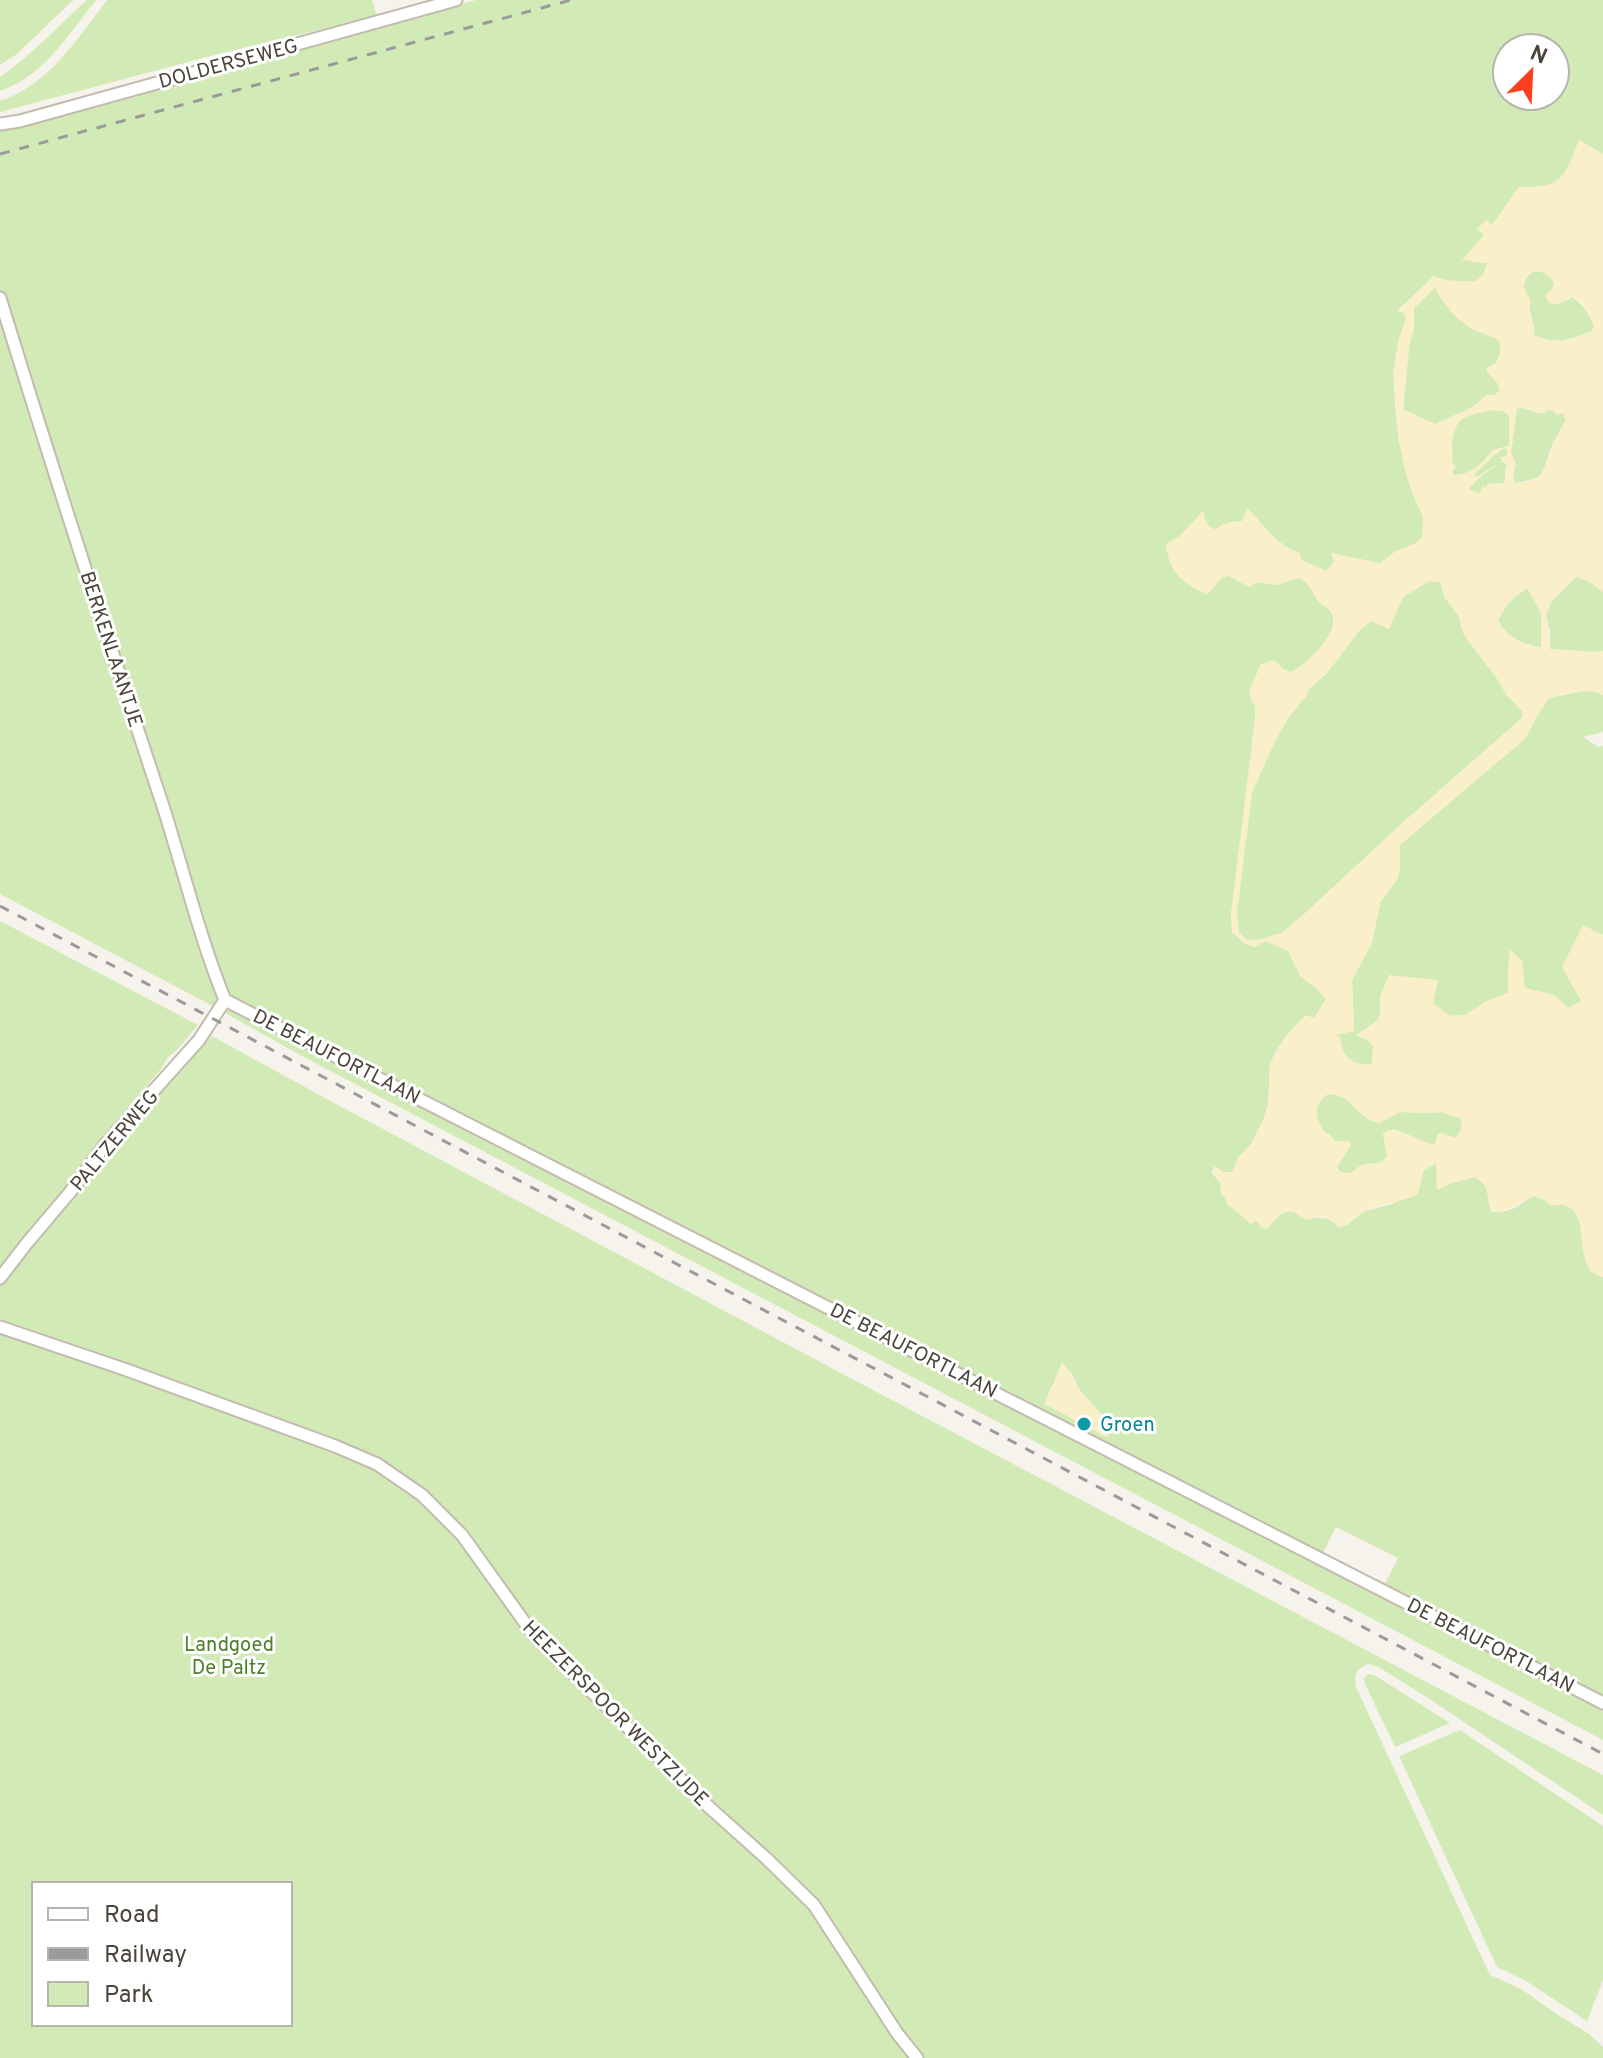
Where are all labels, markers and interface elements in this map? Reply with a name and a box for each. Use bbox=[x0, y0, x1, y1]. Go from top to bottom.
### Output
north arrow bbox=[1491, 32, 1571, 112]
street label: DOLDERSEWEG bbox=[156, 34, 301, 96]
text: N bbox=[1525, 40, 1551, 72]
street label: BERKENLAANTJE bbox=[73, 568, 148, 731]
street label: DE BEAUFORTLAAN bbox=[248, 1004, 424, 1111]
street label: PALTZERWEG bbox=[66, 1085, 166, 1197]
street label: DE BEAUFORTLAAN bbox=[825, 1298, 1001, 1405]
place label: Groen bbox=[1100, 1413, 1155, 1439]
marker: Groen bbox=[1075, 1415, 1093, 1433]
street label: DE BEAUFORTLAAN bbox=[1402, 1593, 1578, 1700]
street label: HEEZERSPOOR WESTZIJDE bbox=[516, 1616, 713, 1813]
park label: Landgoed De Paltz bbox=[184, 1633, 274, 1682]
legend bbox=[32, 1882, 292, 2026]
text: Road bbox=[104, 1901, 160, 1931]
text: Railway bbox=[104, 1941, 187, 1971]
text: Park bbox=[104, 1981, 154, 2011]

